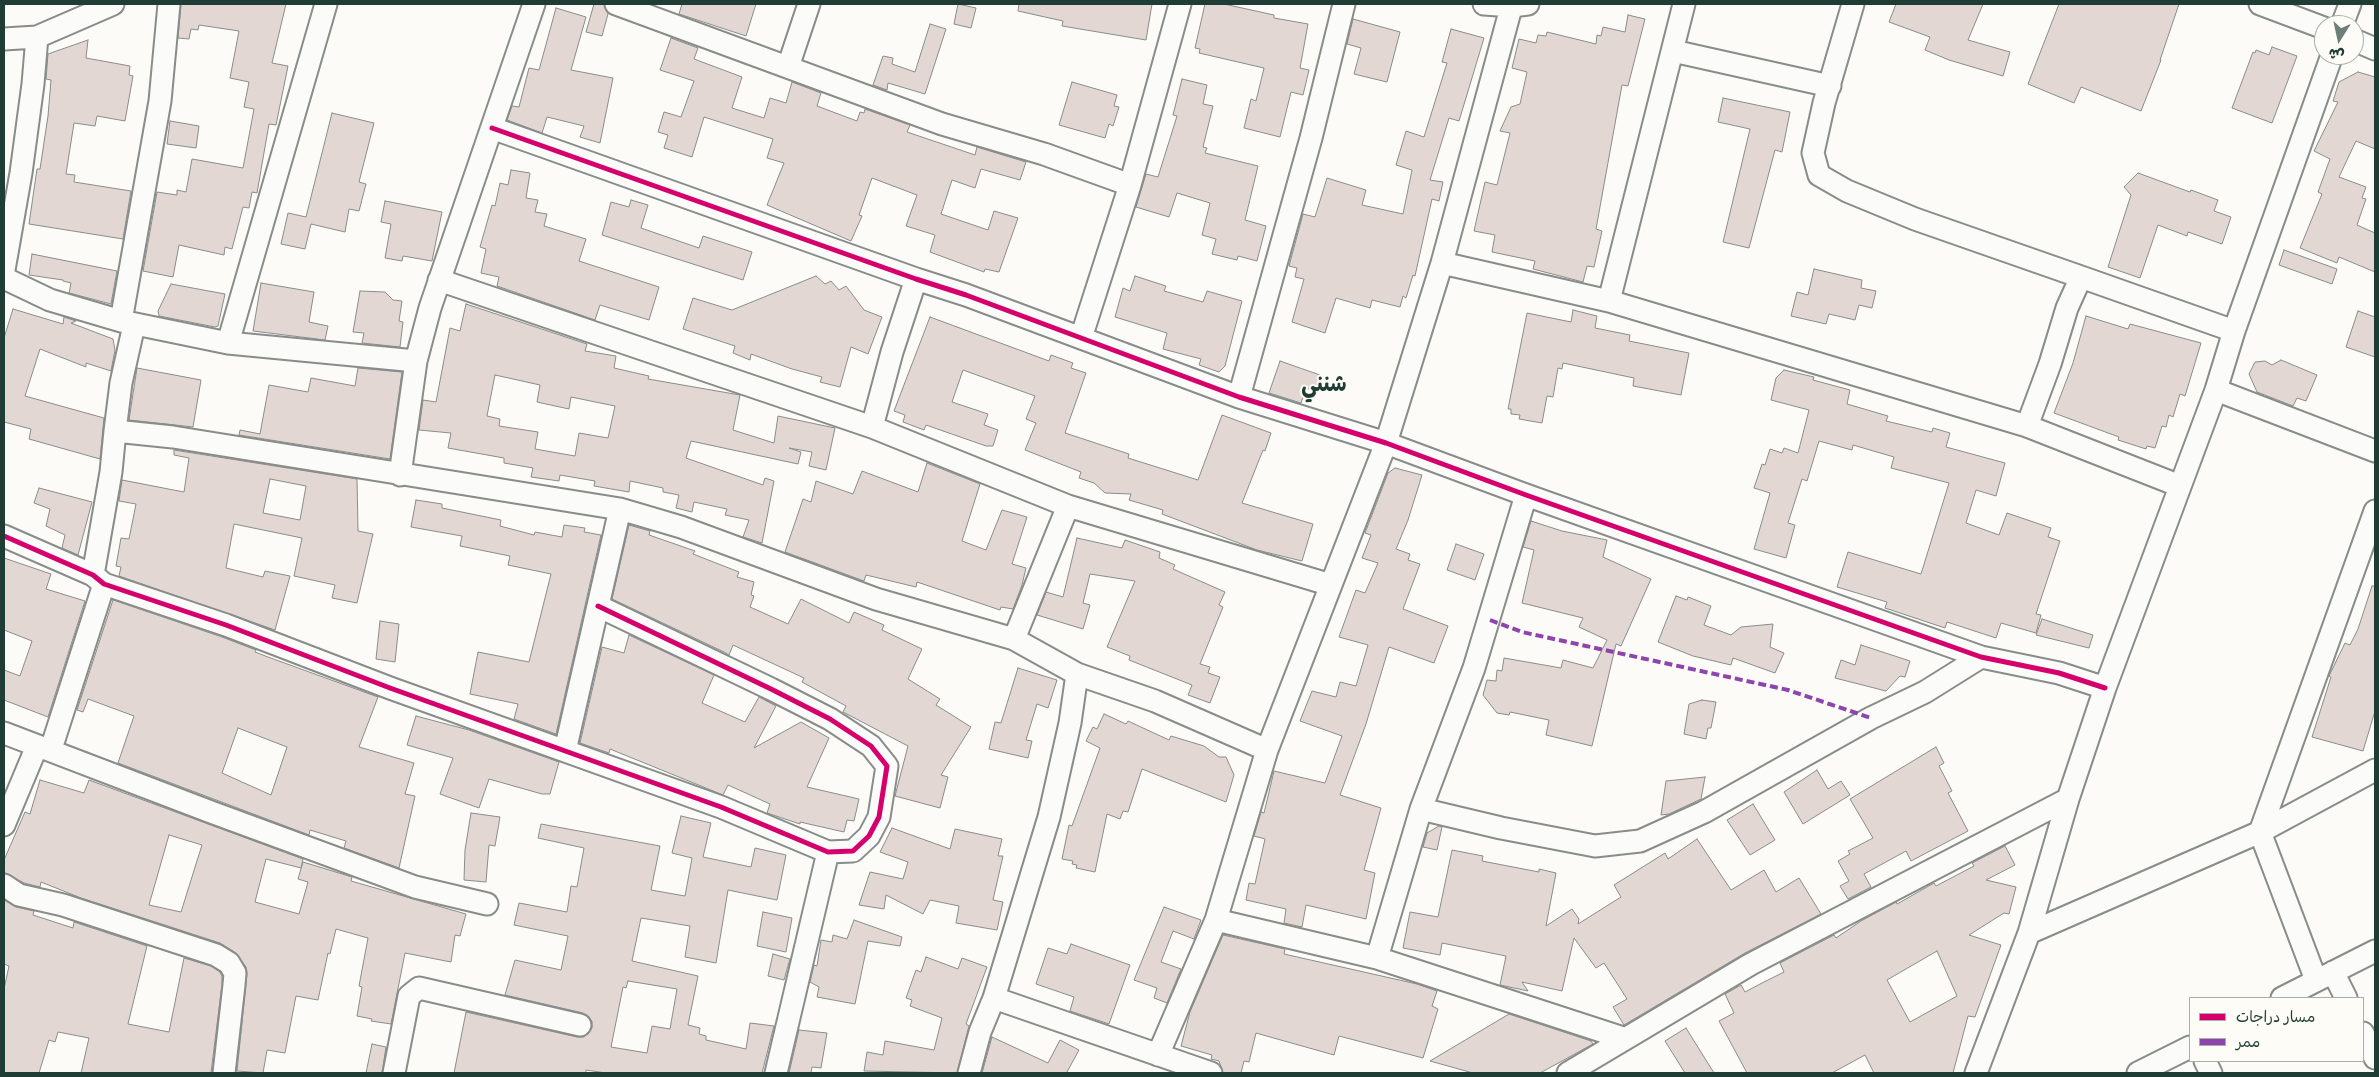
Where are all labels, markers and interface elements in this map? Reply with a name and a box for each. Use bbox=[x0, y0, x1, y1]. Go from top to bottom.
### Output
north arrow bbox=[2314, 15, 2364, 65]
text: ش bbox=[2327, 41, 2346, 68]
district label: شنني bbox=[1301, 372, 1347, 398]
legend bbox=[2189, 997, 2364, 1062]
text: مسار دراجات bbox=[2236, 1004, 2315, 1030]
text: ممر bbox=[2236, 1029, 2260, 1055]

